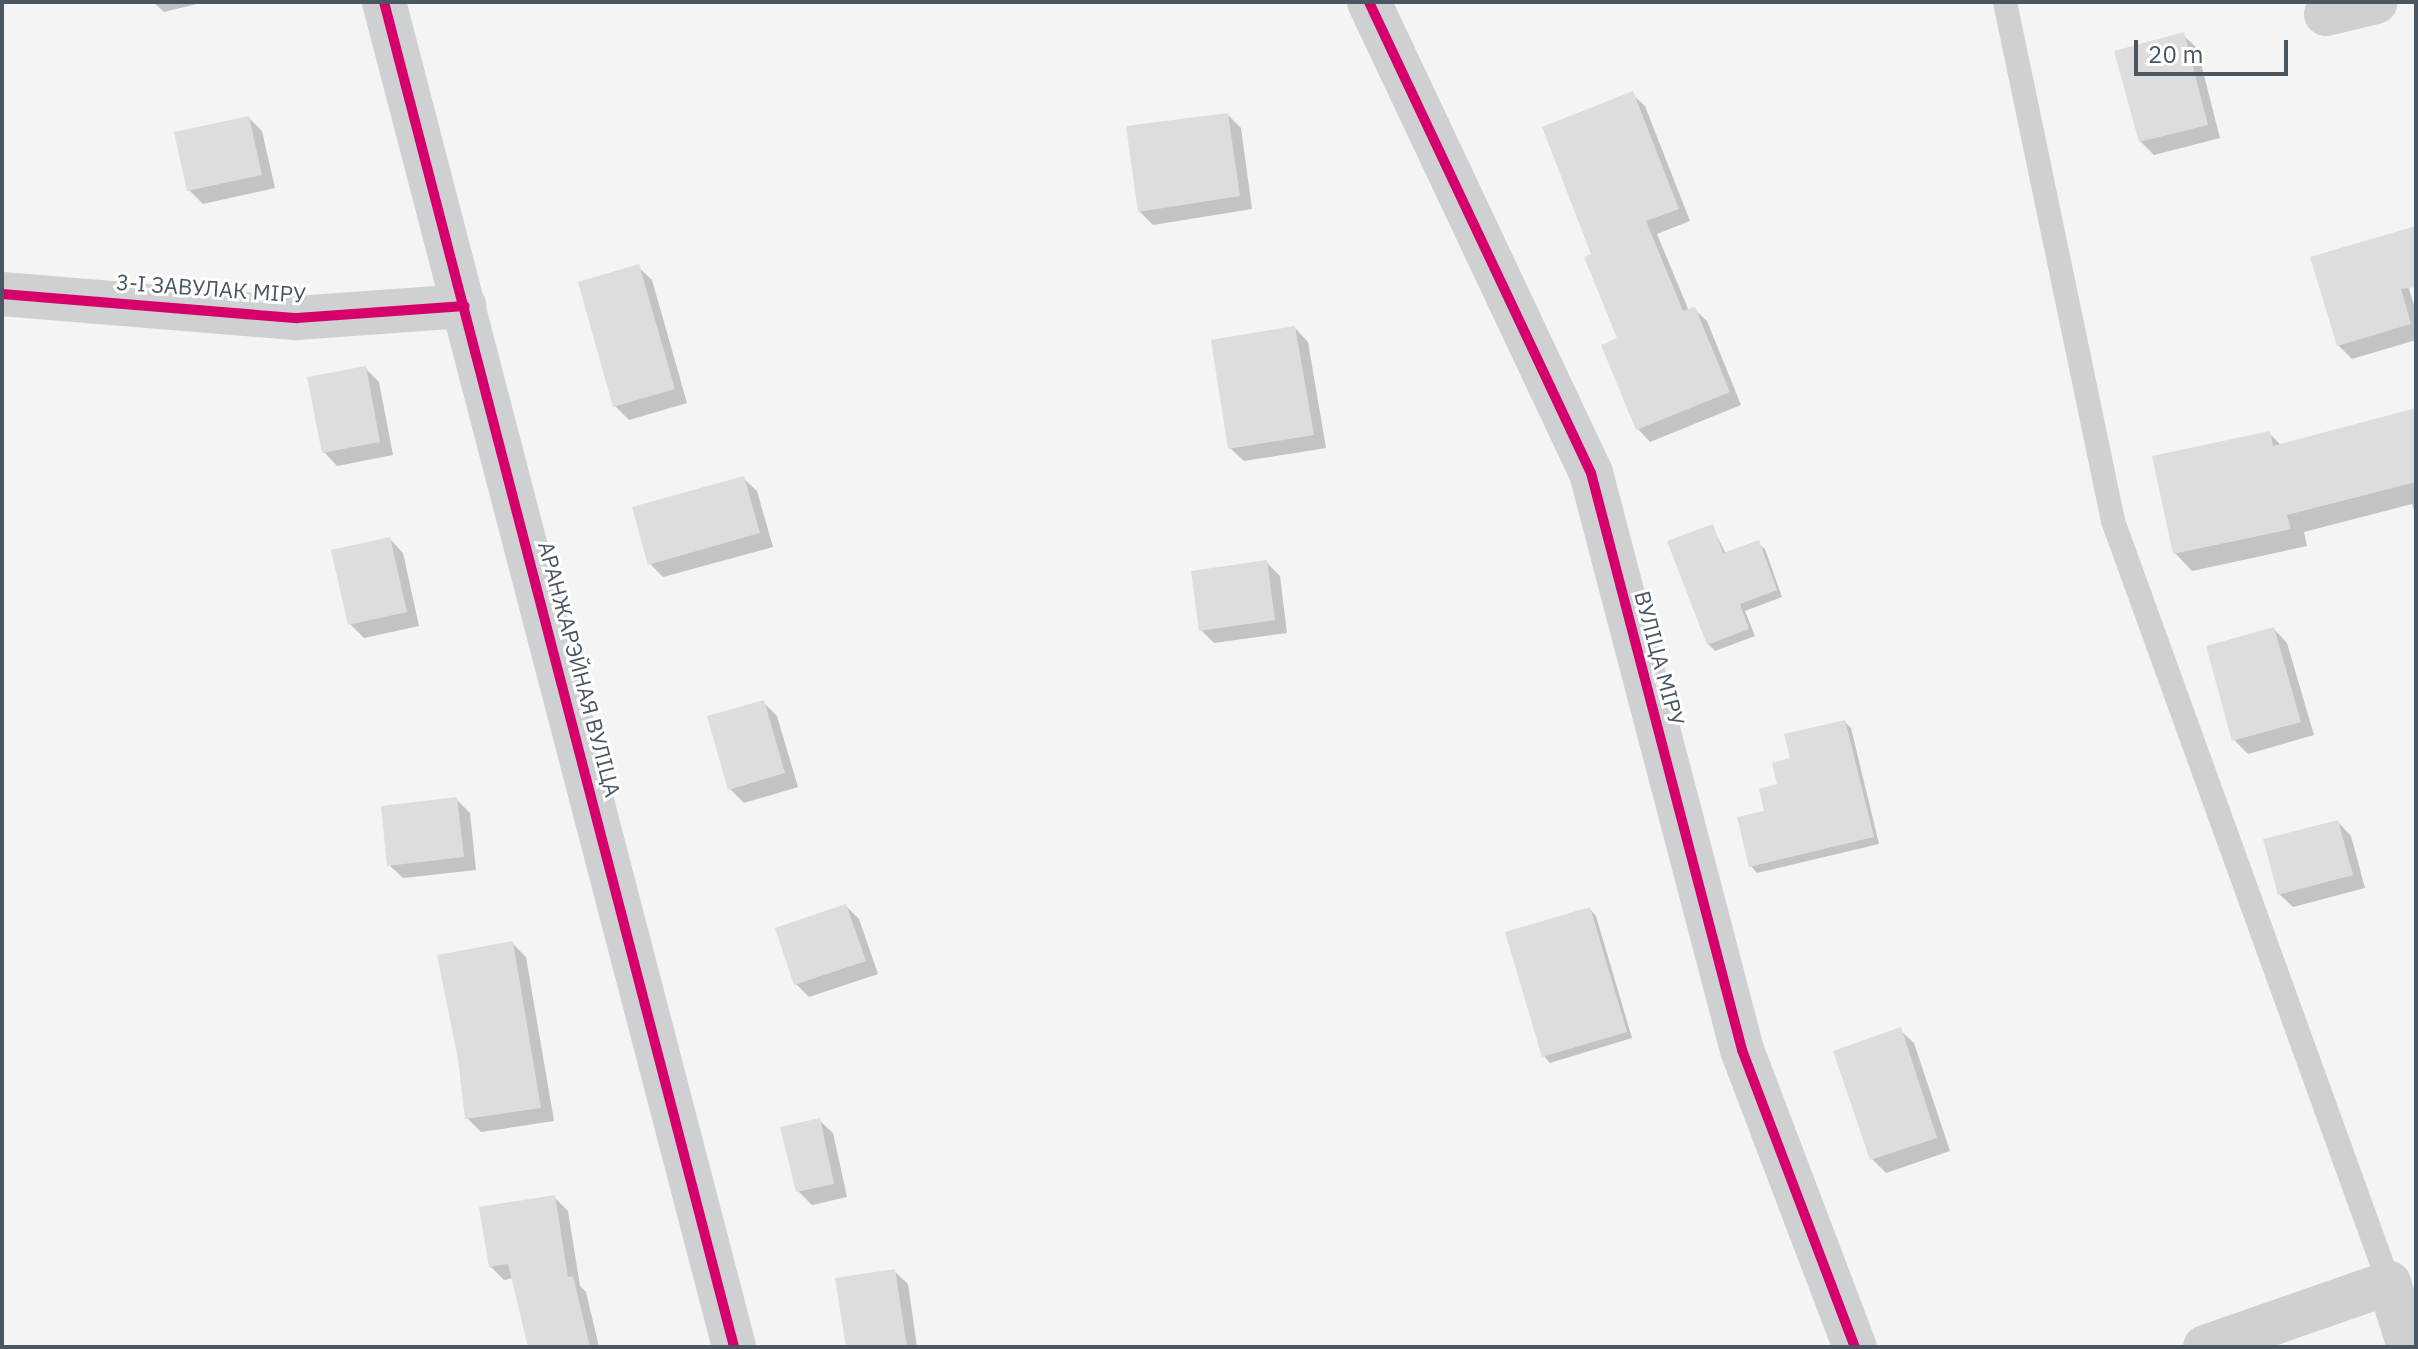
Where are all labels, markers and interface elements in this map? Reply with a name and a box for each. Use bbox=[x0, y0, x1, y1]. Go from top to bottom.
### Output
scale bar bbox=[2138, 24, 2292, 74]
text: 20 m bbox=[2148, 38, 2203, 70]
street label: 3-І ЗАВУЛАК МІРУ bbox=[115, 268, 307, 308]
street label: АРАНЖАРЭЙНАЯ ВУЛІЦА bbox=[533, 538, 627, 800]
street label: ВУЛІЦА МІРУ bbox=[1629, 588, 1691, 728]

